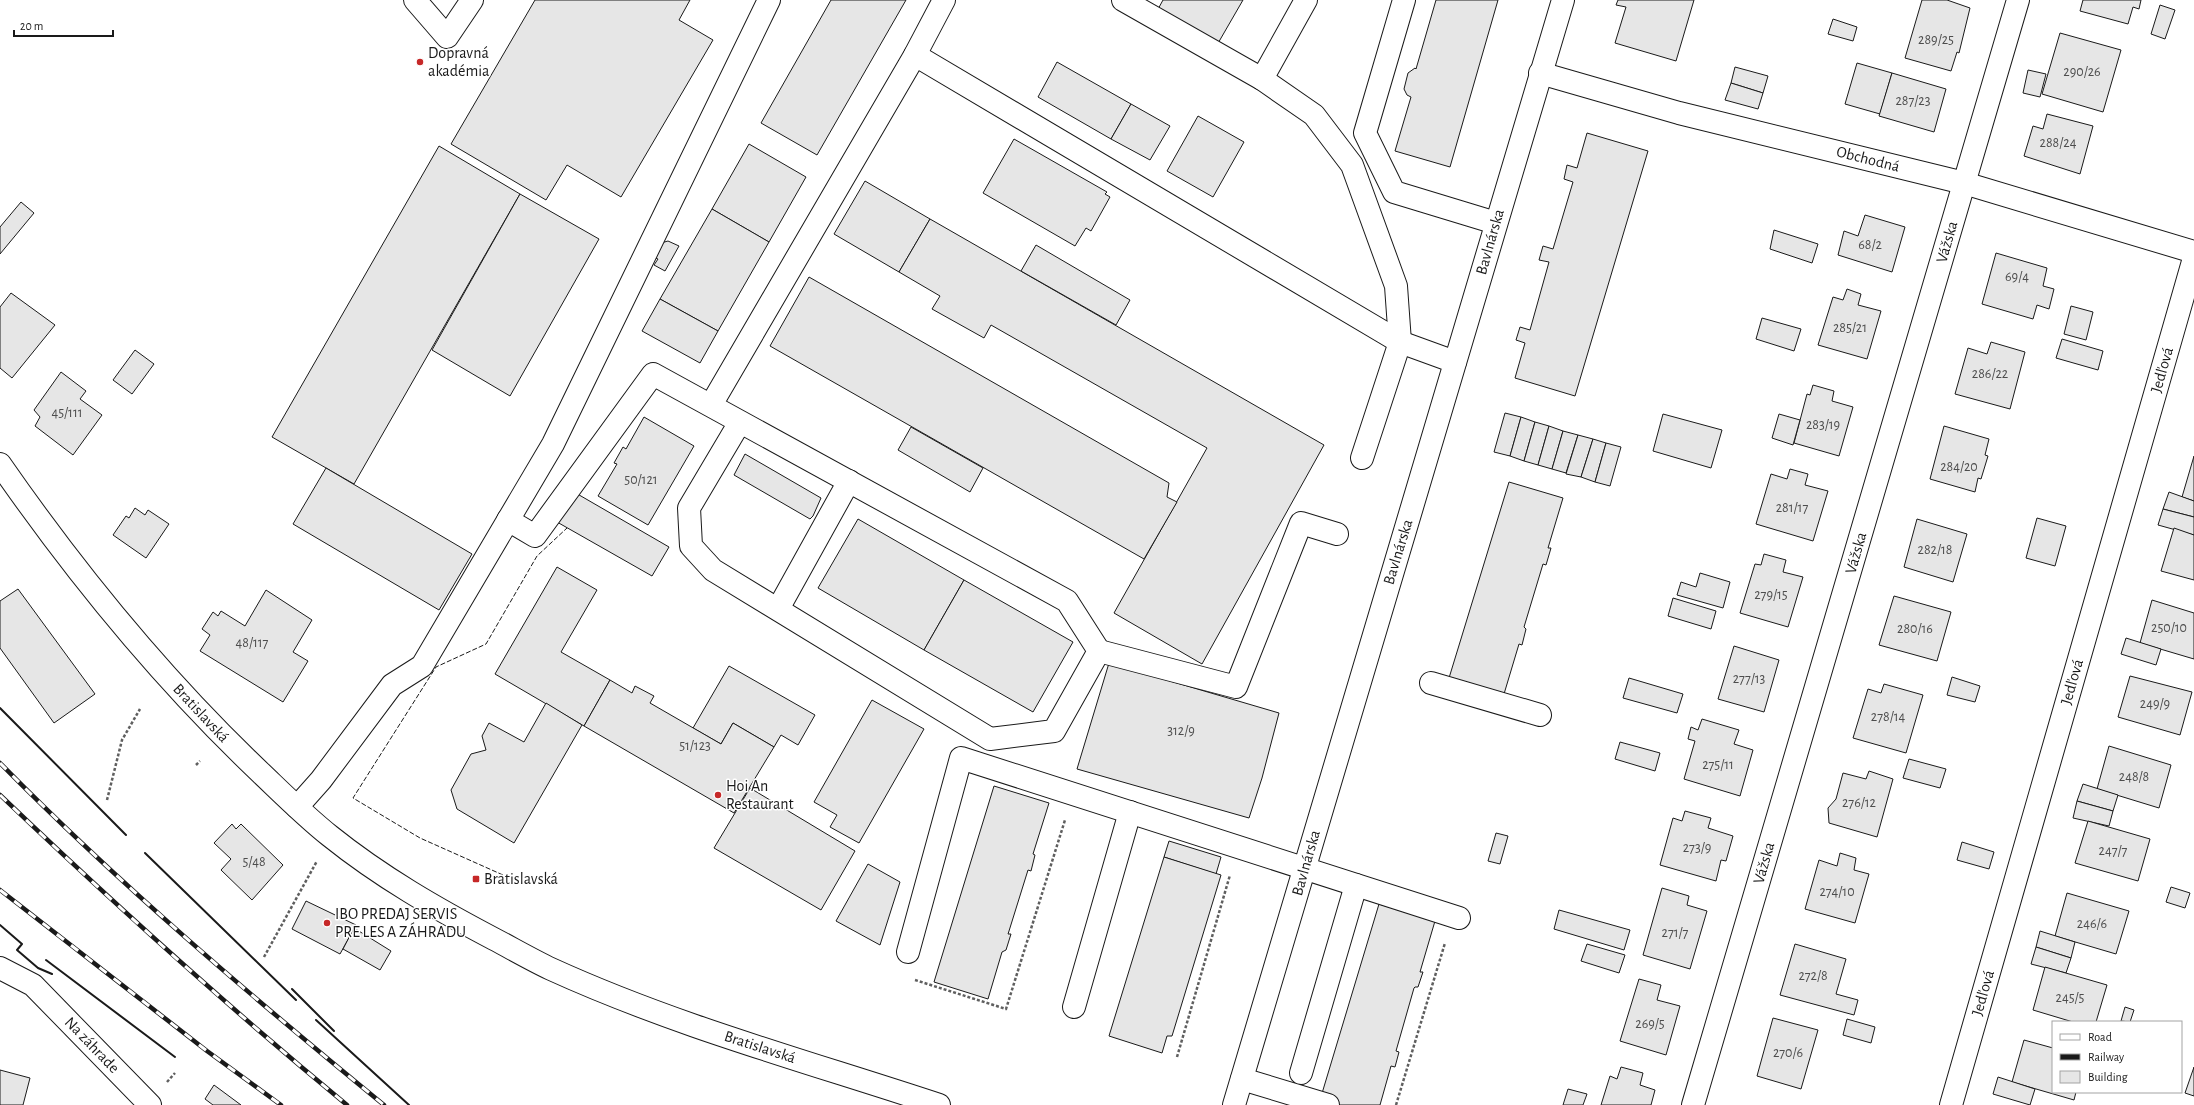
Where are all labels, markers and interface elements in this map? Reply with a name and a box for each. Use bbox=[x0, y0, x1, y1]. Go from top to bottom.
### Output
scale bar bbox=[14, 12, 113, 38]
text: 20 m bbox=[20, 20, 43, 32]
house number: 289/25 bbox=[1918, 33, 1954, 47]
place label: Dopravná akadémia bbox=[428, 45, 489, 79]
marker: Dopravná akadémia bbox=[415, 57, 425, 67]
house number: 290/26 bbox=[2063, 65, 2101, 79]
house number: 287/23 bbox=[1896, 94, 1931, 108]
house number: 288/24 bbox=[2040, 136, 2077, 150]
street label: Obchodná bbox=[1835, 143, 1901, 175]
street label: Bavlnárska bbox=[1473, 207, 1507, 277]
street label: Vážska bbox=[1933, 219, 1961, 265]
house number: 68/2 bbox=[1858, 238, 1882, 252]
house number: 69/4 bbox=[2005, 270, 2029, 284]
house number: 285/21 bbox=[1833, 321, 1867, 335]
street label: Jedľová bbox=[2148, 345, 2176, 395]
house number: 286/22 bbox=[1972, 367, 2008, 381]
house number: 45/111 bbox=[51, 406, 83, 420]
house number: 283/19 bbox=[1806, 418, 1840, 432]
house number: 284/20 bbox=[1940, 460, 1978, 474]
house number: 50/121 bbox=[624, 473, 658, 487]
house number: 281/17 bbox=[1776, 501, 1808, 515]
street label: Bavlnárska bbox=[1380, 517, 1416, 587]
street label: Vážska bbox=[1842, 530, 1870, 576]
house number: 282/18 bbox=[1918, 543, 1952, 557]
house number: 279/15 bbox=[1754, 588, 1788, 602]
house number: 250/10 bbox=[2151, 621, 2187, 635]
house number: 280/16 bbox=[1897, 622, 1933, 636]
house number: 48/117 bbox=[236, 636, 269, 650]
street label: Jedľová bbox=[2058, 657, 2086, 707]
house number: 277/13 bbox=[1733, 672, 1766, 686]
street label: Bratislavská bbox=[170, 681, 232, 745]
house number: 249/9 bbox=[2140, 697, 2170, 711]
house number: 278/14 bbox=[1871, 710, 1905, 724]
house number: 312/9 bbox=[1167, 724, 1195, 738]
house number: 51/123 bbox=[679, 739, 711, 753]
house number: 275/11 bbox=[1702, 758, 1734, 772]
house number: 248/8 bbox=[2119, 770, 2149, 784]
place label: Hoi An Restaurant bbox=[726, 778, 794, 812]
marker: Hoi An Restaurant bbox=[713, 790, 723, 800]
house number: 276/12 bbox=[1842, 796, 1876, 810]
street label: Bavlnárska bbox=[1289, 828, 1323, 898]
street label: Vážska bbox=[1750, 840, 1778, 886]
house number: 273/9 bbox=[1683, 841, 1711, 855]
house number: 247/7 bbox=[2099, 844, 2128, 858]
house number: 5/48 bbox=[242, 855, 266, 869]
place label: Bratislavská bbox=[484, 871, 558, 887]
marker: Bratislavská bbox=[471, 874, 481, 884]
house number: 274/10 bbox=[1819, 885, 1855, 899]
place label: IBO PREDAJ SERVIS PRE LES A ZÁHRADU bbox=[335, 906, 466, 940]
house number: 246/6 bbox=[2077, 917, 2107, 931]
marker: IBO PREDAJ SERVIS PRE LES A ZÁHRADU bbox=[322, 918, 332, 928]
house number: 271/7 bbox=[1662, 926, 1689, 940]
street label: Jedľová bbox=[1969, 968, 1997, 1018]
house number: 272/8 bbox=[1798, 969, 1828, 983]
house number: 245/5 bbox=[2056, 991, 2085, 1005]
street label: Na záhrade bbox=[62, 1014, 122, 1076]
house number: 269/5 bbox=[1635, 1017, 1665, 1031]
legend bbox=[2052, 1021, 2182, 1093]
street label: Bratislavská bbox=[722, 1028, 798, 1066]
text: Road bbox=[2088, 1031, 2112, 1043]
house number: 270/6 bbox=[1773, 1046, 1803, 1060]
text: Railway bbox=[2088, 1051, 2124, 1064]
text: Building bbox=[2088, 1071, 2128, 1083]

